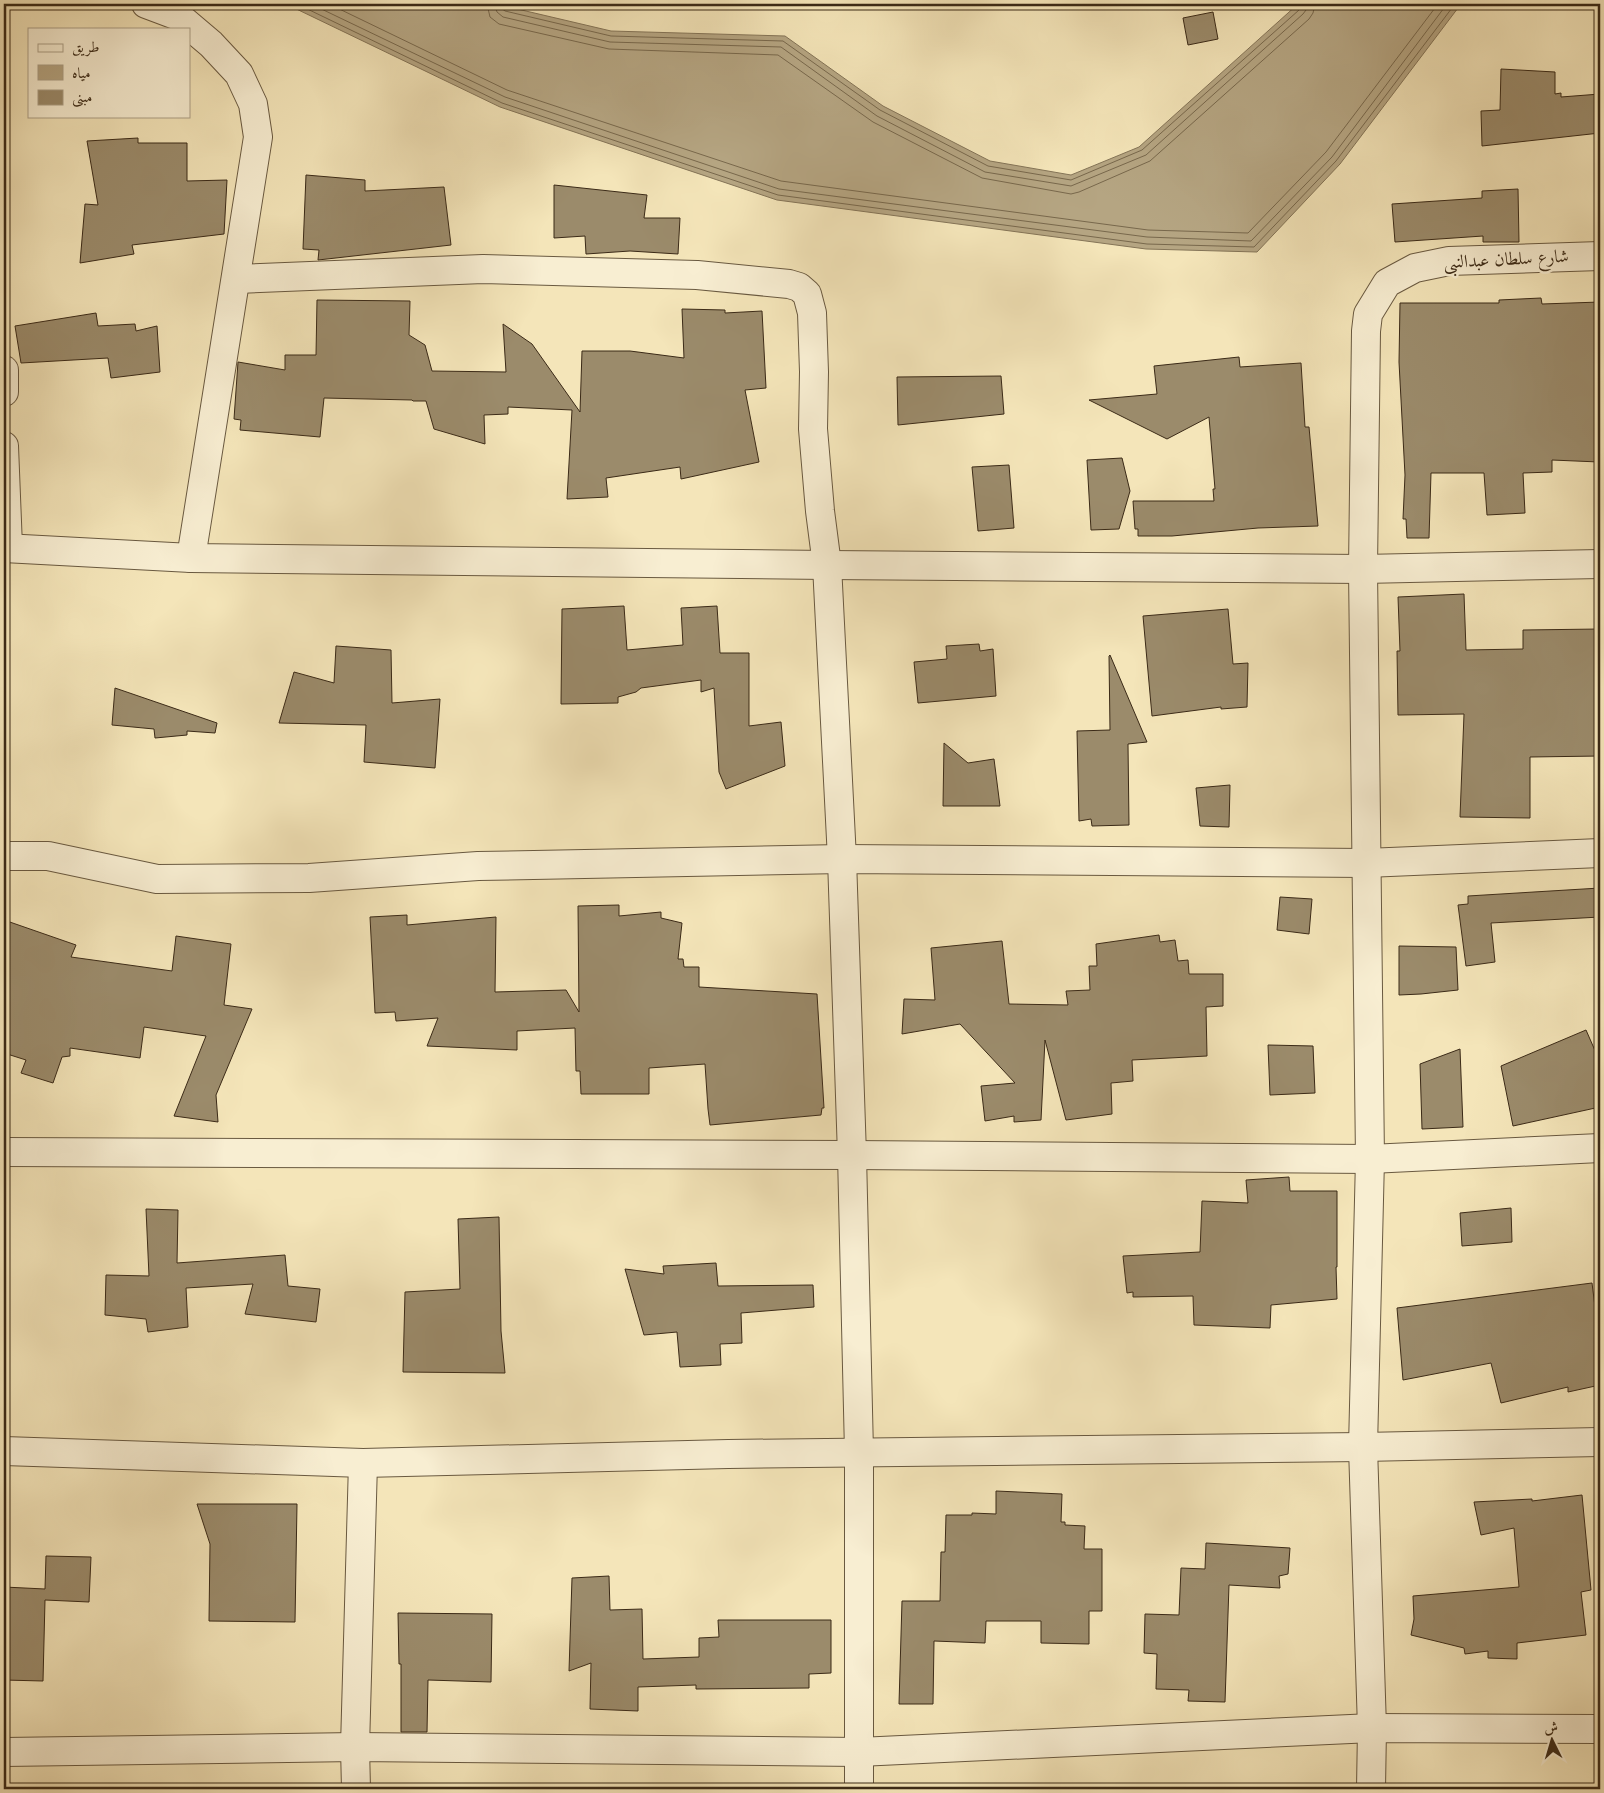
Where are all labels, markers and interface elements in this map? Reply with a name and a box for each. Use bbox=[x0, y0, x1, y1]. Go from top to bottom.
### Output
legend bbox=[28, 28, 190, 118]
text: طريق bbox=[72, 41, 99, 57]
text: مياه bbox=[72, 67, 90, 82]
text: مبنى bbox=[72, 91, 92, 108]
street label: شارع سلطان عبدالنبى bbox=[1443, 248, 1569, 277]
north arrow bbox=[1526, 1716, 1576, 1766]
text: ش bbox=[1543, 1720, 1559, 1736]

